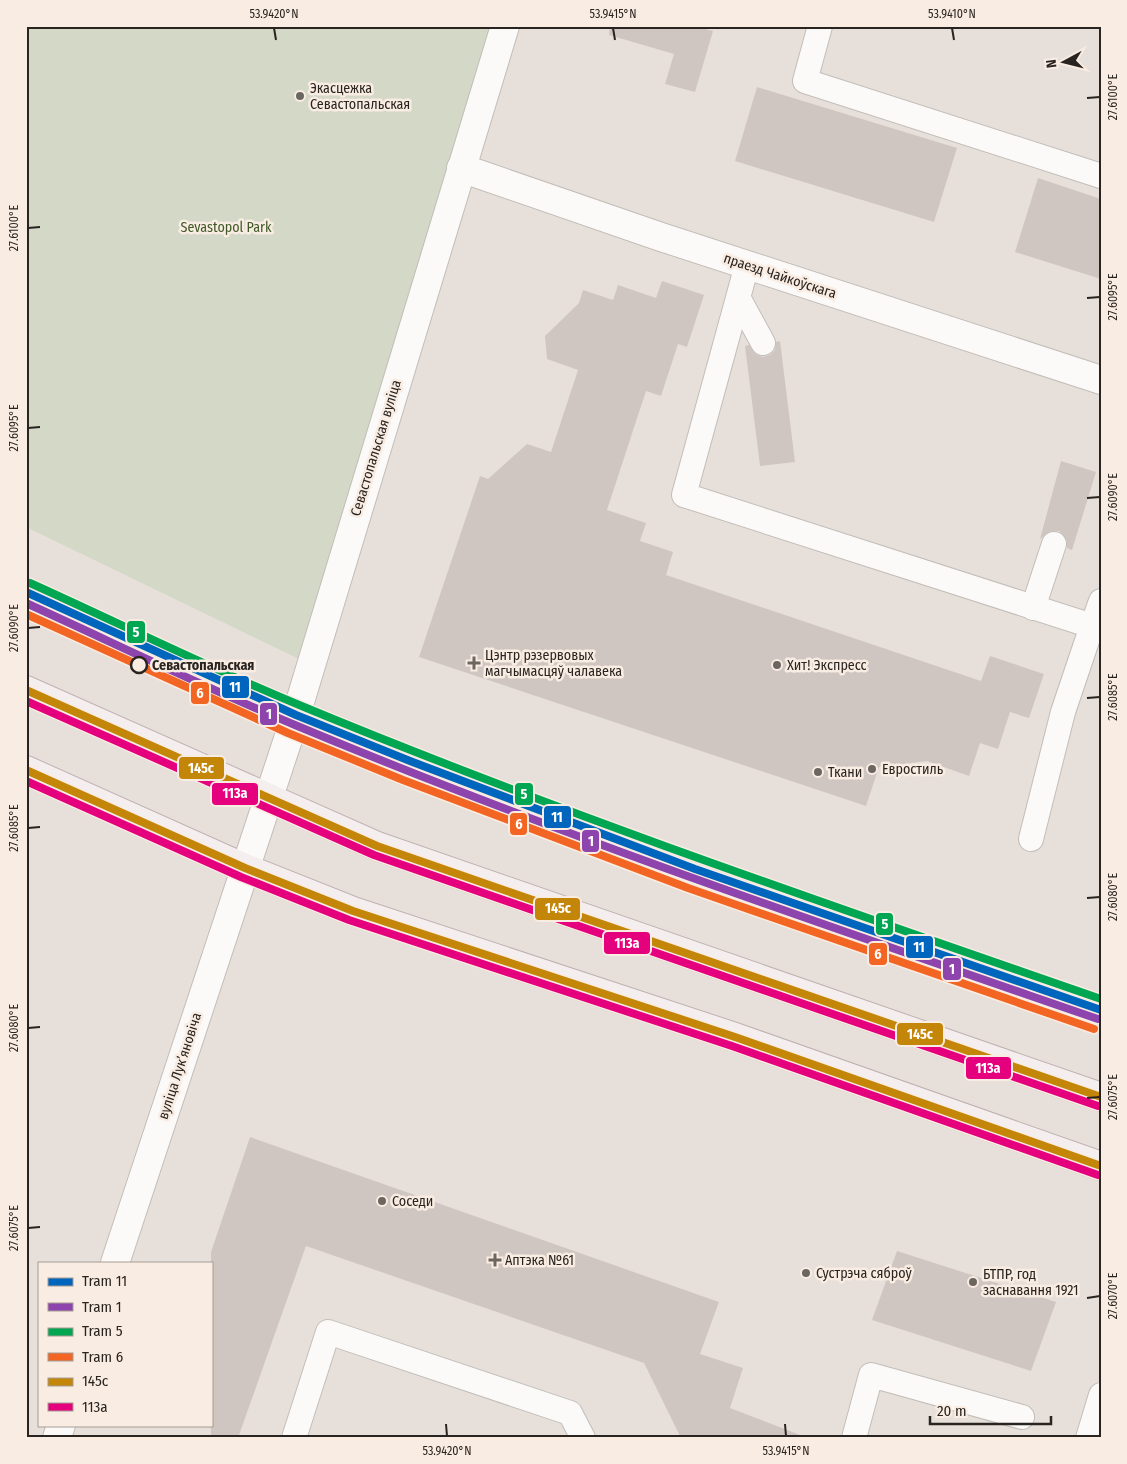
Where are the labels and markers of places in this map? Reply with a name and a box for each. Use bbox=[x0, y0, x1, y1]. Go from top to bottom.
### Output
place label: Экасцежка Севастопальская bbox=[310, 80, 410, 113]
marker: Экасцежка Севастопальская bbox=[294, 90, 306, 102]
place label: Цэнтр рэзервовых магчымасцяў чалавека bbox=[485, 647, 622, 680]
marker: Севастопальская bbox=[130, 656, 148, 674]
marker: Цэнтр рэзервовых магчымасцяў чалавека bbox=[467, 656, 481, 670]
place label: Севастопальская bbox=[152, 657, 254, 674]
place label: Хит! Экспресс bbox=[787, 657, 867, 674]
marker: Хит! Экспресс bbox=[771, 659, 783, 671]
place label: Евростиль bbox=[882, 761, 944, 778]
marker: Евростиль bbox=[866, 763, 878, 775]
place label: Ткани bbox=[828, 764, 862, 781]
marker: Ткани bbox=[812, 766, 824, 778]
place label: Соседи bbox=[392, 1193, 433, 1210]
marker: Соседи bbox=[376, 1195, 388, 1207]
place label: Аптэка №61 bbox=[505, 1252, 574, 1269]
marker: Аптэка №61 bbox=[489, 1254, 501, 1266]
place label: Сустрэча сяброў bbox=[816, 1265, 913, 1282]
place label: БТПР, год заснавання 1921 bbox=[983, 1266, 1079, 1299]
marker: Сустрэча сяброў bbox=[800, 1267, 812, 1279]
marker: БТПР, год заснавання 1921 bbox=[967, 1276, 979, 1288]

